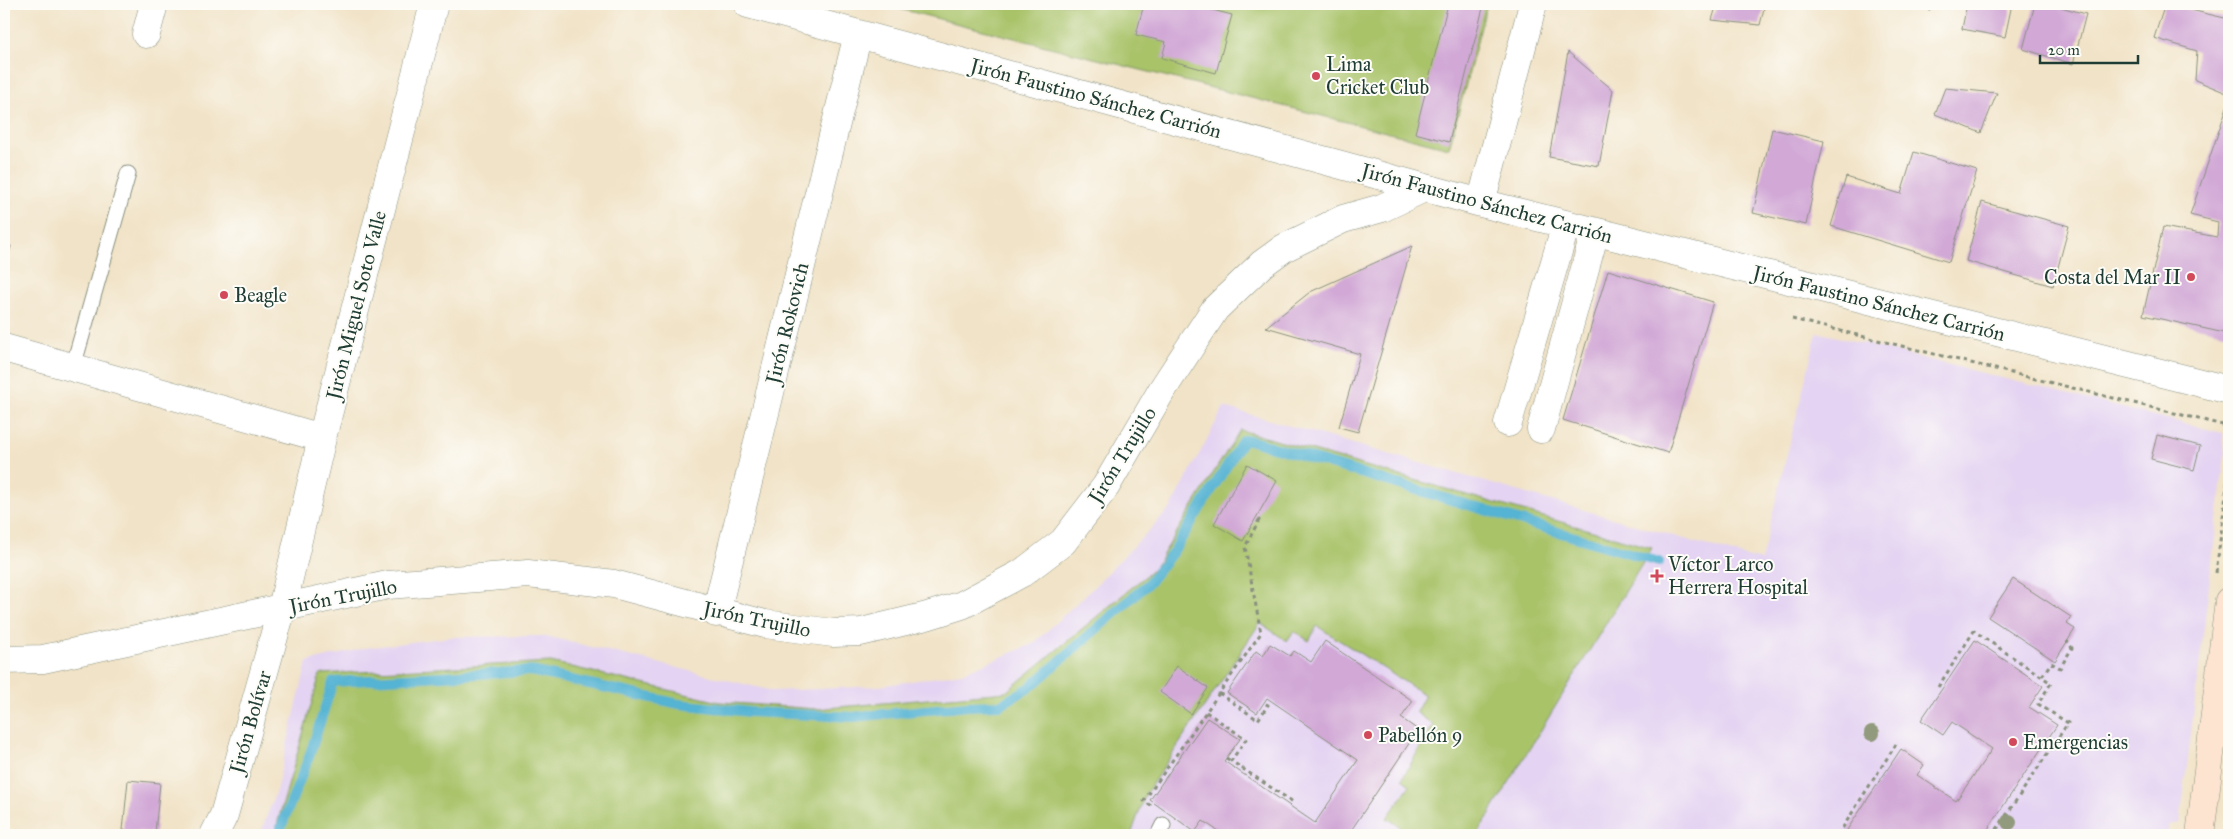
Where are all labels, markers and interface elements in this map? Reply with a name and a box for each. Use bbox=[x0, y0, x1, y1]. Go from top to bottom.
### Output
scale bar bbox=[2040, 32, 2138, 64]
text: 20 m bbox=[2048, 41, 2080, 59]
street label: Jirón Faustino Sánchez Carrión bbox=[966, 52, 1224, 144]
place label: Lima Cricket Club bbox=[1326, 52, 1429, 99]
marker: Lima Cricket Club bbox=[1310, 70, 1322, 82]
street label: Jirón Faustino Sánchez Carrión bbox=[1357, 157, 1615, 249]
street label: Jirón Miguel Soto Valle bbox=[320, 208, 392, 404]
street label: Jirón Rokovich bbox=[760, 260, 815, 388]
street label: Jirón Faustino Sánchez Carrión bbox=[1748, 260, 2008, 347]
place label: Costa del Mar II bbox=[2044, 265, 2181, 289]
marker: Costa del Mar II bbox=[2185, 271, 2197, 283]
place label: Beagle bbox=[234, 283, 287, 308]
marker: Beagle bbox=[218, 289, 230, 301]
street label: Jirón Trujillo bbox=[1082, 402, 1162, 510]
place label: Víctor Larco Herrera Hospital bbox=[1667, 552, 1808, 599]
marker: Víctor Larco Herrera Hospital bbox=[1650, 569, 1664, 583]
street label: Jirón Trujillo bbox=[285, 574, 399, 620]
street label: Jirón Trujillo bbox=[699, 595, 813, 643]
street label: Jirón Bolívar bbox=[223, 667, 277, 778]
place label: Pabellón 9 bbox=[1378, 723, 1462, 747]
marker: Pabellón 9 bbox=[1362, 729, 1374, 741]
place label: Emergencias bbox=[2023, 730, 2128, 755]
marker: Emergencias bbox=[2007, 736, 2019, 748]

